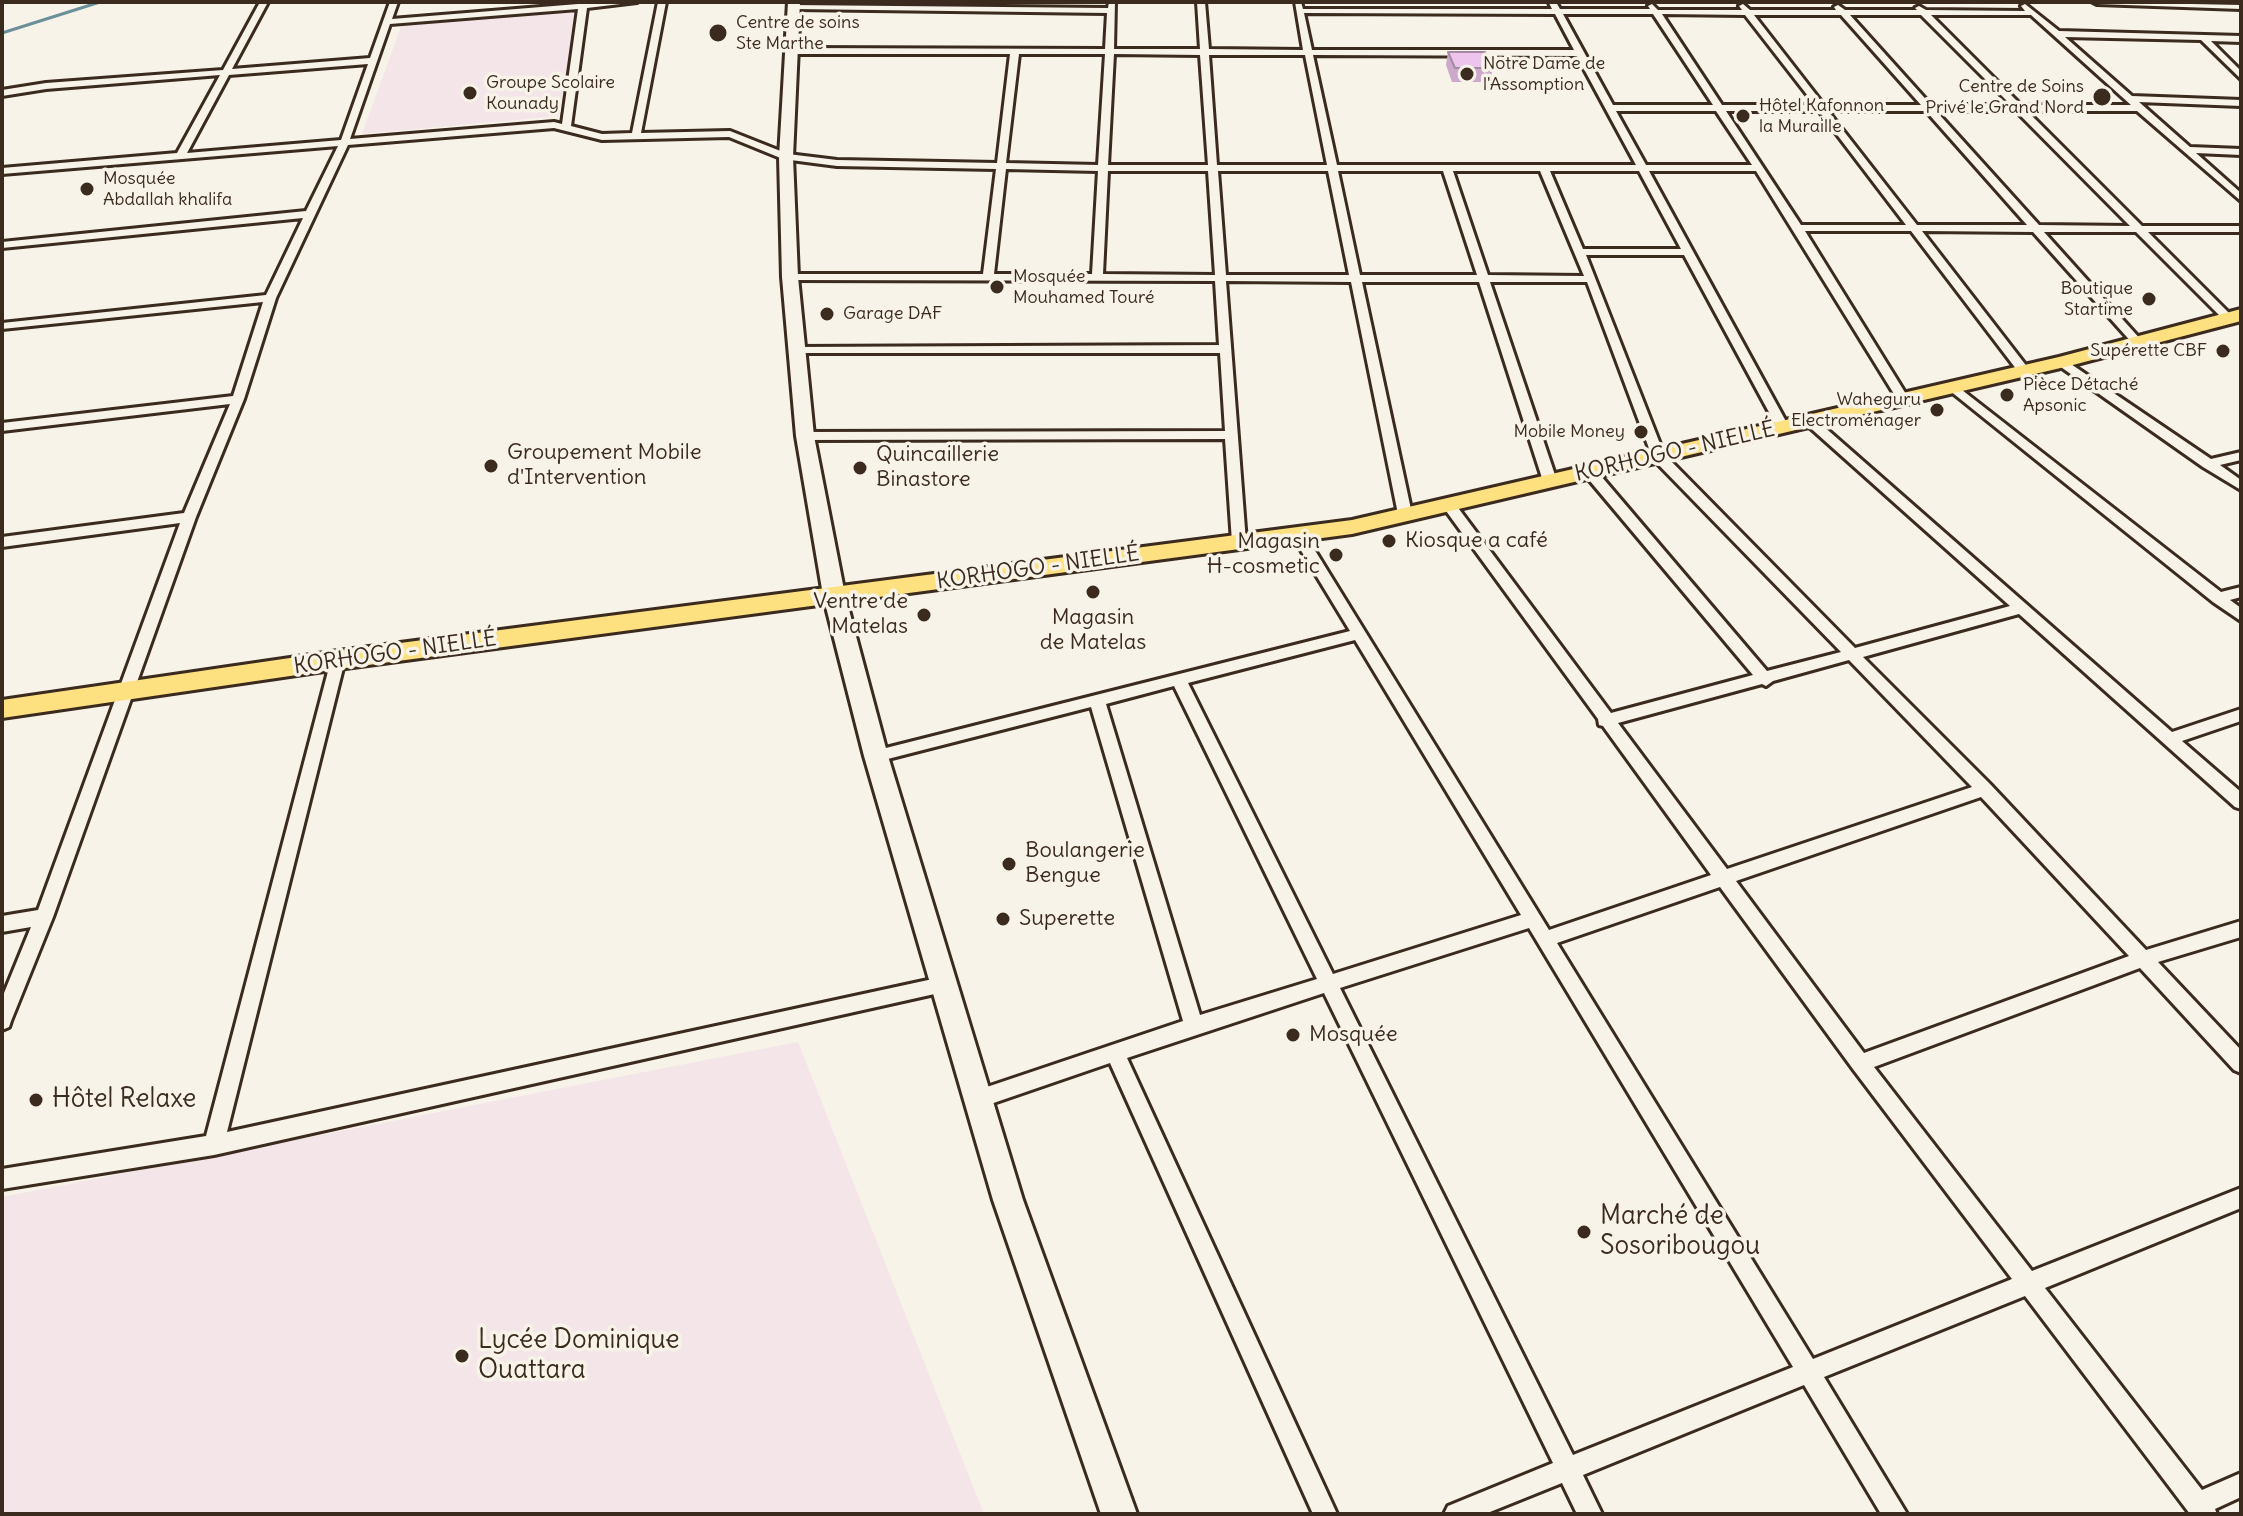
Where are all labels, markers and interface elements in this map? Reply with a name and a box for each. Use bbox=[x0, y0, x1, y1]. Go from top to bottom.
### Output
place label: Centre de soins Ste Marthe bbox=[736, 12, 860, 54]
marker: Centre de soins Ste Marthe bbox=[707, 22, 729, 44]
place label: Notre Dame de l'Assomption bbox=[1483, 53, 1605, 96]
marker: Notre Dame de l'Assomption bbox=[1458, 65, 1476, 83]
place label: Groupe Scolaire Kounady bbox=[486, 72, 615, 114]
place label: Centre de Soins Privé le Grand Nord bbox=[1925, 76, 2084, 118]
marker: Groupe Scolaire Kounady bbox=[461, 84, 479, 102]
marker: Centre de Soins Privé le Grand Nord bbox=[2091, 86, 2113, 108]
place label: Hôtel Kafonnon la Muraille bbox=[1759, 95, 1884, 138]
marker: Hôtel Kafonnon la Muraille bbox=[1734, 107, 1752, 125]
place label: Mosquée Abdallah khalifa bbox=[103, 168, 232, 210]
marker: Mosquée Abdallah khalifa bbox=[78, 180, 96, 198]
place label: Mosquée Mouhamed Touré bbox=[1013, 266, 1154, 308]
marker: Mosquée Mouhamed Touré bbox=[988, 278, 1006, 296]
place label: Boutique Startime bbox=[2060, 278, 2133, 320]
marker: Boutique Startime bbox=[2140, 290, 2158, 308]
place label: Garage DAF bbox=[843, 303, 942, 325]
marker: Garage DAF bbox=[818, 305, 836, 323]
place label: Supérette CBF bbox=[2090, 340, 2207, 362]
marker: Supérette CBF bbox=[2214, 342, 2232, 360]
place label: Pièce Détaché Apsonic bbox=[2023, 374, 2138, 416]
marker: Pièce Détaché Apsonic bbox=[1998, 386, 2016, 404]
place label: Waheguru Electroménager bbox=[1791, 389, 1921, 432]
marker: Waheguru Electroménager bbox=[1928, 401, 1946, 419]
street label: KORHOGO - NIELLÉ bbox=[1572, 416, 1778, 488]
place label: Mobile Money bbox=[1514, 421, 1625, 443]
marker: Mobile Money bbox=[1632, 423, 1650, 441]
place label: Groupement Mobile d'Intervention bbox=[507, 440, 702, 492]
place label: Quincaillerie Binastore bbox=[876, 442, 999, 494]
marker: Groupement Mobile d'Intervention bbox=[482, 457, 500, 475]
marker: Quincaillerie Binastore bbox=[851, 459, 869, 477]
place label: Kiosque a café bbox=[1405, 528, 1548, 554]
place label: Magasin H-cosmetic bbox=[1207, 529, 1320, 580]
marker: Kiosque a café bbox=[1380, 532, 1398, 550]
street label: KORHOGO - NIELLÉ bbox=[935, 541, 1141, 595]
marker: Magasin H-cosmetic bbox=[1327, 546, 1345, 564]
marker: Magasin de Matelas bbox=[1084, 583, 1102, 601]
place label: Ventre de Matelas bbox=[813, 589, 908, 640]
place label: Magasin de Matelas bbox=[1040, 605, 1146, 656]
marker: Ventre de Matelas bbox=[915, 606, 933, 624]
street label: KORHOGO - NIELLÉ bbox=[292, 626, 498, 680]
place label: Boulangerie Bengue bbox=[1025, 838, 1145, 890]
marker: Boulangerie Bengue bbox=[1000, 855, 1018, 873]
place label: Superette bbox=[1019, 906, 1115, 932]
marker: Superette bbox=[994, 910, 1012, 928]
place label: Mosquée bbox=[1309, 1022, 1398, 1048]
marker: Mosquée bbox=[1284, 1026, 1302, 1044]
place label: Hôtel Relaxe bbox=[52, 1084, 196, 1116]
marker: Hôtel Relaxe bbox=[27, 1091, 45, 1109]
place label: Marché de Sosoribougou bbox=[1600, 1201, 1760, 1262]
marker: Marché de Sosoribougou bbox=[1575, 1223, 1593, 1241]
place label: Lycée Dominique Ouattara bbox=[478, 1325, 680, 1386]
marker: Lycée Dominique Ouattara bbox=[453, 1347, 471, 1365]

